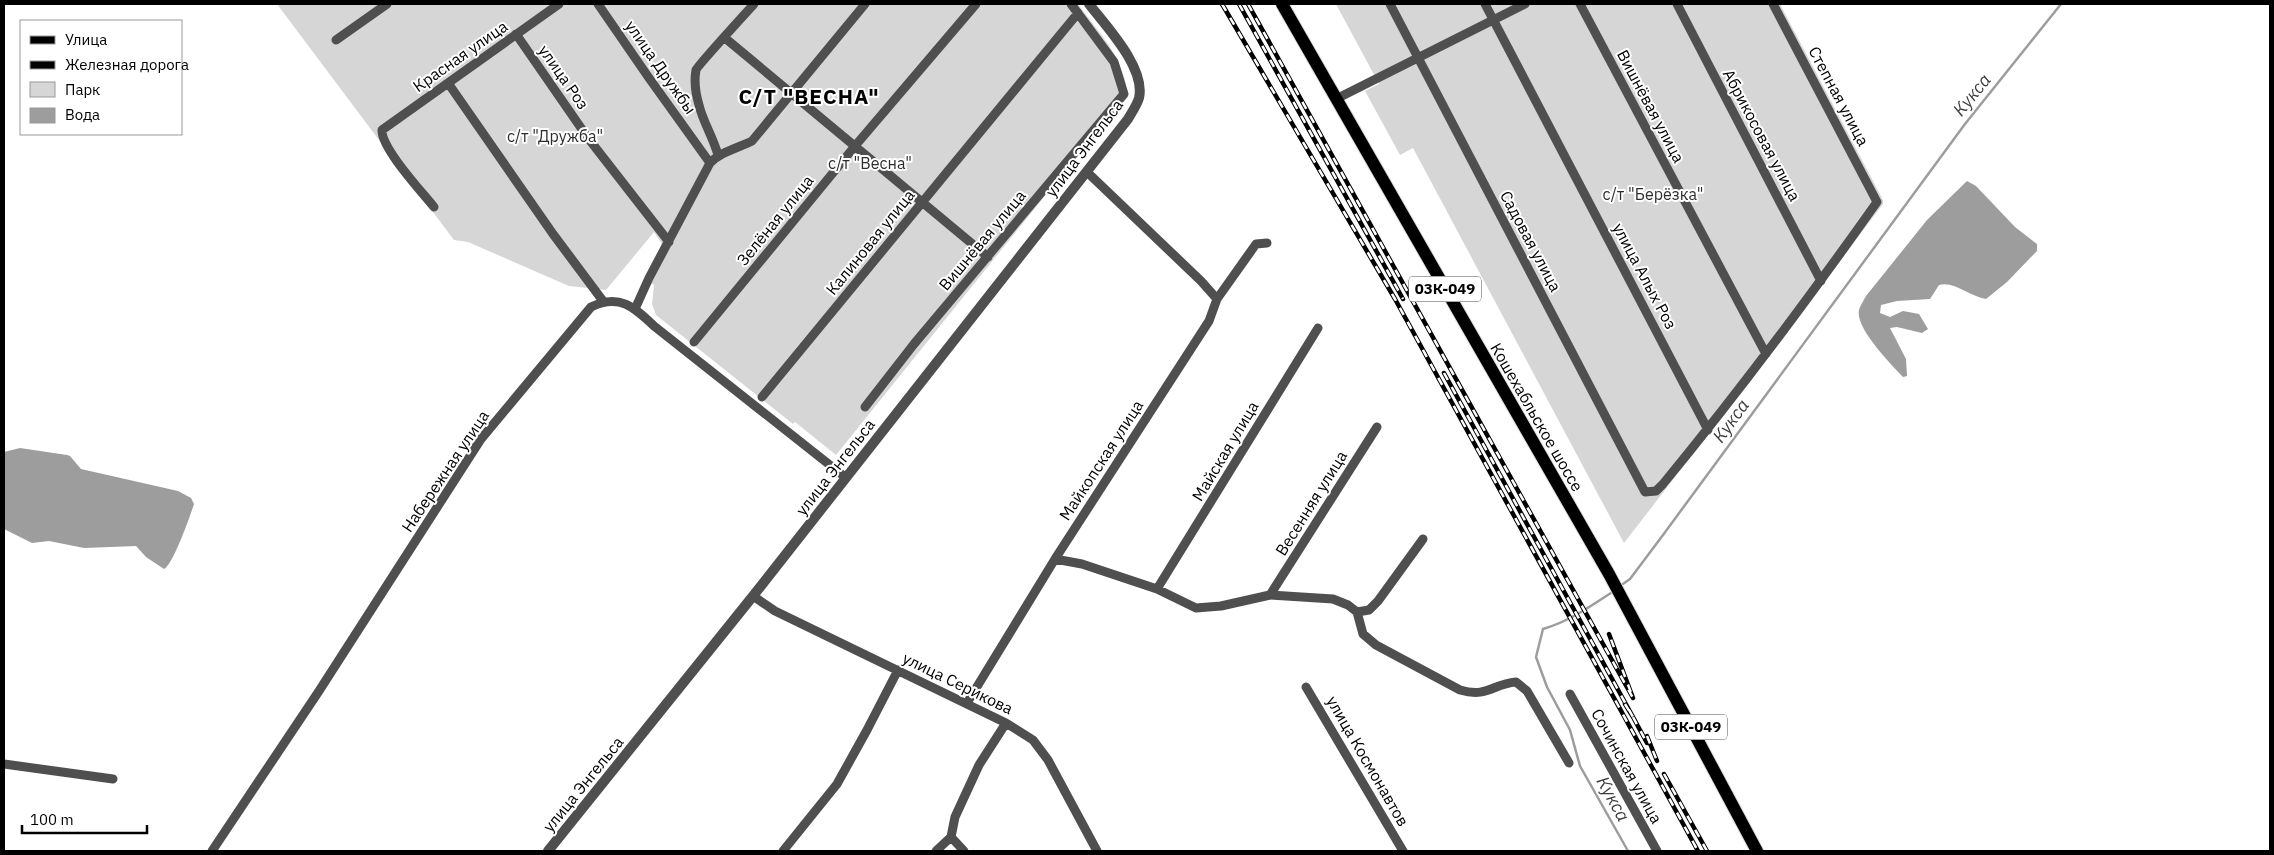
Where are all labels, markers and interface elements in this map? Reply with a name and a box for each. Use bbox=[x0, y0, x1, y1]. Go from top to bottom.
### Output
street label: Красная улица bbox=[409, 16, 512, 96]
street label: улица Дружбы bbox=[621, 16, 701, 118]
legend bbox=[20, 20, 182, 135]
text: Улица bbox=[65, 30, 107, 49]
street label: улица Роз bbox=[534, 41, 594, 113]
street label: Степная улица bbox=[1804, 43, 1874, 150]
street label: Вишнёвая улица bbox=[1613, 46, 1689, 166]
text: Железная дорога bbox=[65, 55, 189, 74]
street label: Абрикосовая улица bbox=[1719, 66, 1805, 205]
water label: Кукса bbox=[1947, 69, 1996, 121]
text: Парк bbox=[65, 80, 100, 99]
district label: С/Т "ВЕСНА" bbox=[738, 82, 880, 110]
street label: улица Энгельса bbox=[1041, 95, 1127, 201]
text: Вода bbox=[65, 105, 100, 124]
park label: с/т "Дружба" bbox=[507, 126, 603, 146]
park label: с/т "Весна" bbox=[828, 153, 912, 173]
street label: Зелёная улица bbox=[732, 170, 818, 269]
park label: с/т "Берёзка" bbox=[1603, 184, 1703, 204]
street label: Калиновая улица bbox=[821, 185, 919, 299]
street label: Вишнёвая улица bbox=[934, 185, 1030, 294]
street label: Садовая улица bbox=[1496, 187, 1566, 295]
street label: улица Алых Роз bbox=[1609, 220, 1681, 332]
road number: 03К-049 bbox=[1409, 276, 1481, 302]
street label: Кошехабльское шоссе bbox=[1486, 339, 1588, 495]
water label: Кукса bbox=[1707, 394, 1754, 447]
street label: Майкопская улица bbox=[1055, 396, 1148, 524]
street label: Майская улица bbox=[1187, 397, 1263, 505]
street label: Набережная улица bbox=[397, 406, 493, 536]
street label: улица Энгельса bbox=[791, 414, 879, 519]
street label: Весенняя улица bbox=[1271, 446, 1352, 559]
street label: улица Серикова bbox=[900, 648, 1017, 719]
street label: улица Космонавтов bbox=[1323, 692, 1413, 830]
street label: Сочинская улица bbox=[1587, 705, 1667, 827]
road number: 03К-049 bbox=[1655, 714, 1727, 740]
street label: улица Энгельса bbox=[538, 732, 628, 836]
water label: Кукса bbox=[1592, 772, 1635, 825]
scale bar bbox=[22, 802, 148, 834]
text: 100 m bbox=[30, 810, 74, 829]

